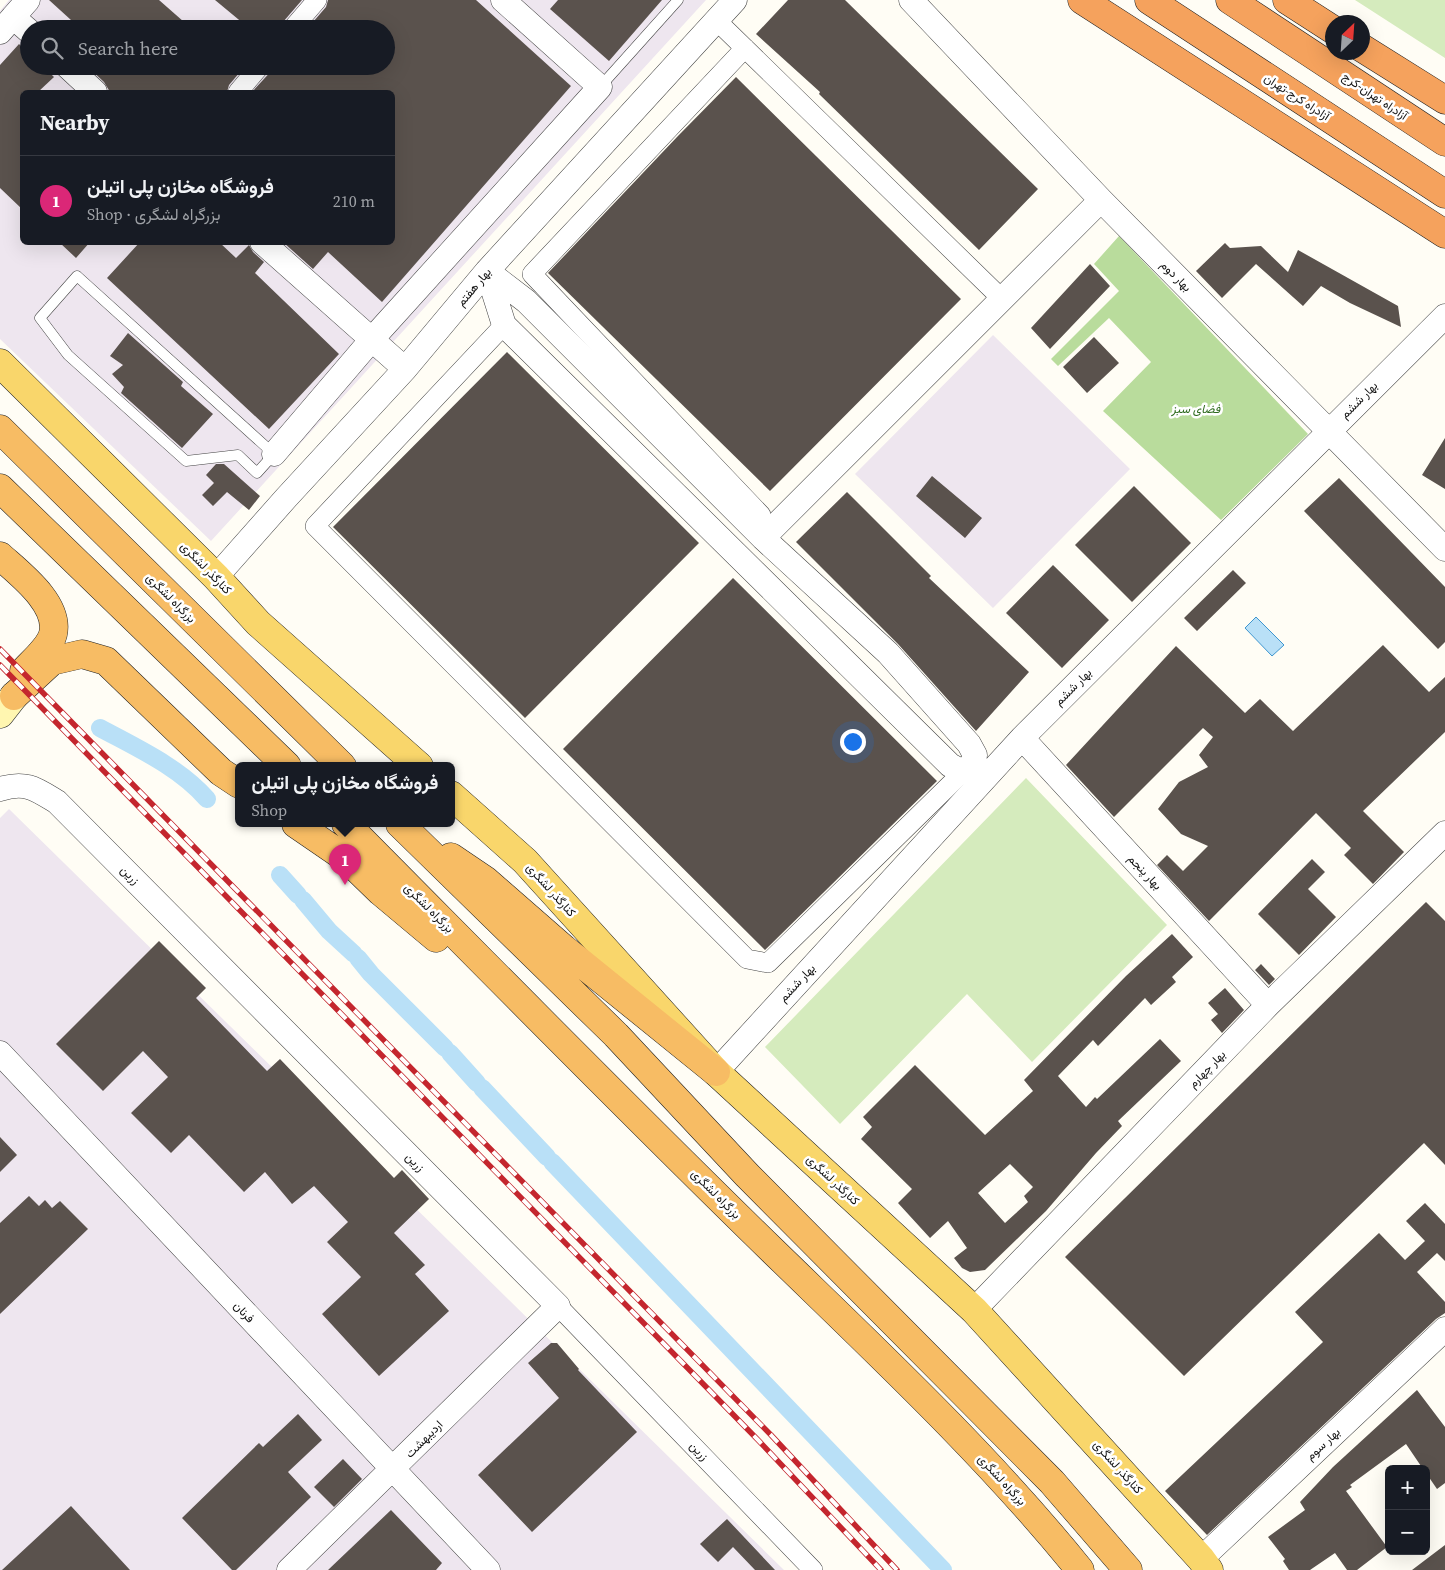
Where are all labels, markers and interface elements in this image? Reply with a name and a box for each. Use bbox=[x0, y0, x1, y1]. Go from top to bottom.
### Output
north arrow bbox=[1325, 15, 1370, 60]
search box bbox=[20, 20, 395, 75]
icon: search bbox=[38, 34, 66, 62]
text: Search here bbox=[78, 35, 178, 61]
street label: آزادراه تهران-کرج bbox=[1339, 68, 1412, 125]
street label: آزادراه کرج-تهران bbox=[1261, 70, 1334, 126]
text: Nearby bbox=[40, 108, 110, 137]
text: فروشگاه مخازن پلی اتیلن bbox=[87, 173, 274, 199]
text: 1 bbox=[52, 190, 60, 212]
text: 210 m bbox=[333, 190, 375, 212]
text: Shop · بزرگراه لشگری bbox=[87, 203, 220, 225]
street label: بهار دوم bbox=[1157, 257, 1195, 295]
street label: بهار هفتم bbox=[453, 264, 495, 310]
street label: بهار ششم bbox=[1337, 378, 1381, 422]
park label: فضای سبز bbox=[1171, 401, 1221, 417]
street label: کنارگذر لشگری bbox=[177, 538, 235, 598]
street label: بزرگراه لشگری bbox=[143, 570, 199, 626]
street label: بهار ششم bbox=[1051, 665, 1095, 709]
your location bbox=[840, 729, 866, 755]
popup bbox=[235, 762, 455, 827]
text: فروشگاه مخازن پلی اتیلن bbox=[252, 769, 438, 795]
text: Shop bbox=[252, 799, 287, 821]
pin: 1 bbox=[329, 844, 361, 885]
street label: بهار پنجم bbox=[1124, 851, 1166, 893]
street label: کنارگذر لشگری bbox=[523, 860, 579, 920]
street label: زرین bbox=[117, 862, 143, 888]
street label: بزرگراه لشگری bbox=[401, 880, 457, 936]
street label: بهار ششم bbox=[775, 960, 819, 1006]
street label: بهار چهارم bbox=[1185, 1047, 1229, 1091]
street label: زرین bbox=[402, 1149, 428, 1175]
street label: کنارگذر لشگری bbox=[803, 1151, 863, 1209]
street label: بزرگراه لشگری bbox=[688, 1166, 744, 1222]
street label: فرنان bbox=[230, 1298, 258, 1326]
street label: اردیبهشت bbox=[402, 1417, 446, 1461]
street label: بهار سوم bbox=[1302, 1424, 1344, 1464]
street label: کنارگذر لشگری bbox=[1090, 1437, 1146, 1497]
street label: زرین bbox=[686, 1438, 712, 1464]
street label: بزرگراه لشگری bbox=[974, 1451, 1030, 1509]
map controls bbox=[1385, 1465, 1430, 1555]
button: + bbox=[1385, 1465, 1430, 1510]
button: − bbox=[1385, 1510, 1430, 1555]

